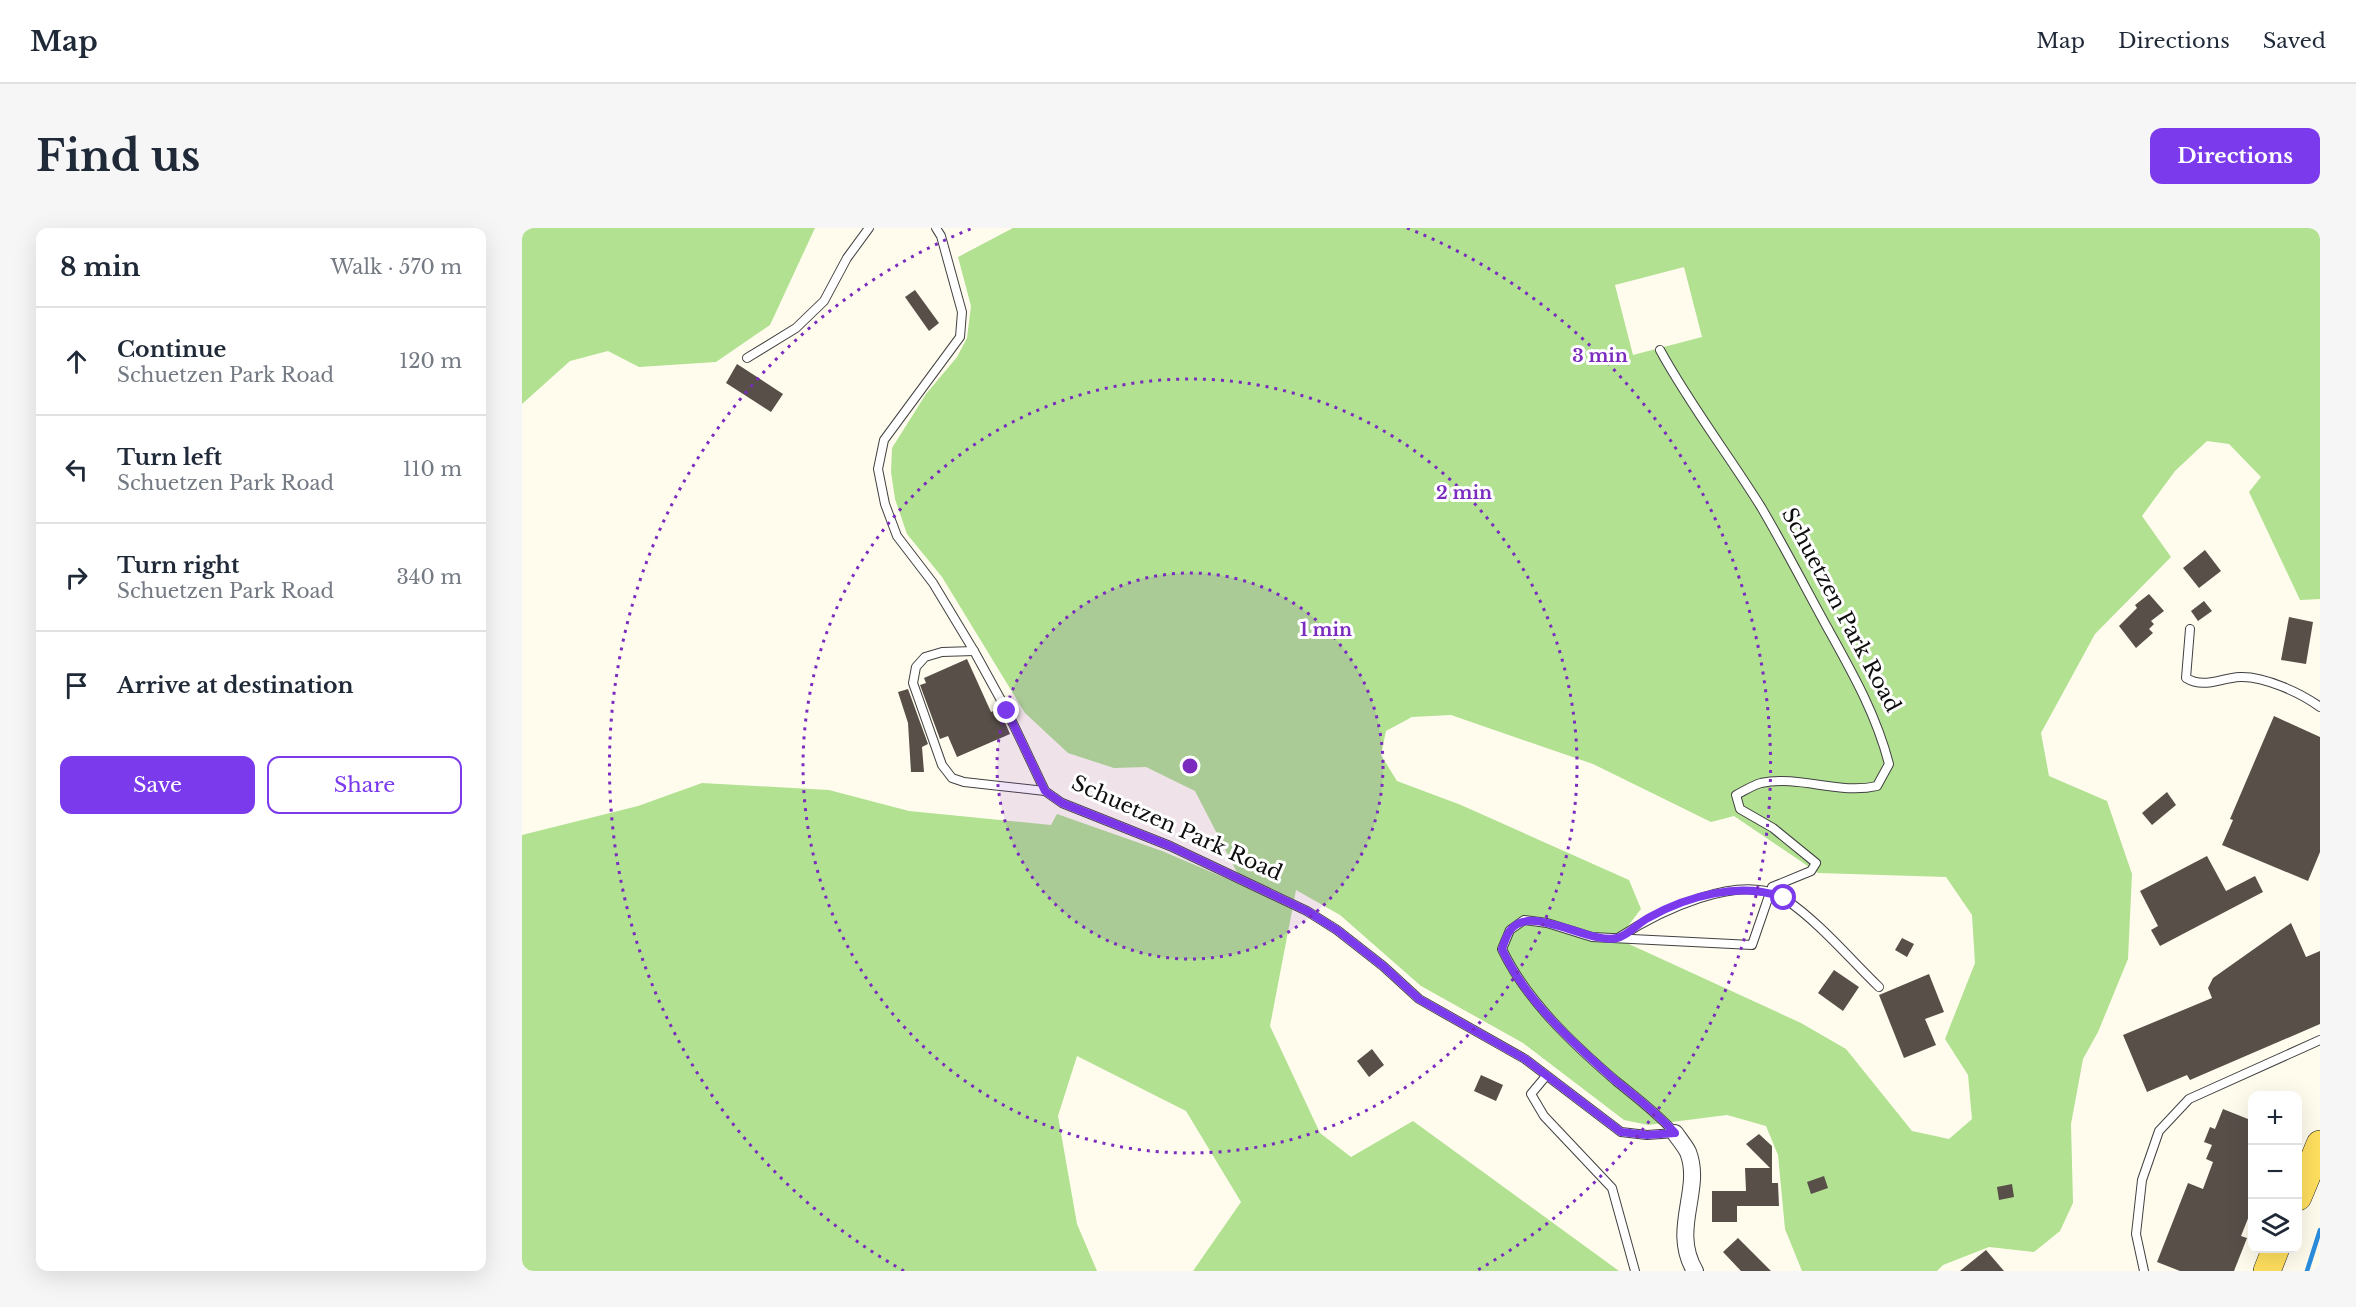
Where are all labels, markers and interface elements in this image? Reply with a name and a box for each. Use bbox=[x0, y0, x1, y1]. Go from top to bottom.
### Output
text: Map bbox=[30, 24, 98, 59]
text: Map bbox=[2036, 28, 2085, 54]
text: Directions bbox=[2118, 28, 2230, 54]
text: Saved bbox=[2263, 28, 2326, 54]
button: Directions bbox=[2150, 128, 2320, 184]
text: Find us bbox=[36, 130, 200, 182]
text: 8 min bbox=[60, 251, 140, 283]
text: Walk · 570 m bbox=[331, 255, 462, 279]
text: Continue bbox=[117, 336, 226, 363]
icon: ahead bbox=[60, 345, 93, 378]
text: 3 min bbox=[1572, 345, 1628, 367]
text: 120 m bbox=[399, 349, 462, 373]
text: Schuetzen Park Road bbox=[117, 363, 334, 387]
text: Turn left bbox=[117, 444, 222, 471]
icon: left bbox=[60, 453, 93, 486]
text: 110 m bbox=[403, 457, 462, 481]
text: Schuetzen Park Road bbox=[117, 471, 334, 495]
text: 2 min bbox=[1436, 482, 1492, 504]
street label: Schuetzen Park Road bbox=[1776, 503, 1906, 717]
text: Turn right bbox=[117, 552, 239, 579]
icon: right bbox=[60, 561, 93, 594]
text: 340 m bbox=[397, 565, 462, 589]
text: Schuetzen Park Road bbox=[117, 579, 334, 603]
text: 1 min bbox=[1300, 619, 1352, 641]
icon: arrive bbox=[60, 669, 93, 702]
text: Arrive at destination bbox=[117, 672, 354, 699]
route end bbox=[993, 697, 1019, 723]
button: Save bbox=[60, 756, 255, 814]
button: Share bbox=[267, 756, 462, 814]
centre of rings bbox=[1180, 756, 1200, 776]
street label: Schuetzen Park Road bbox=[1068, 770, 1286, 886]
route start bbox=[1770, 884, 1796, 910]
map controls bbox=[2248, 1091, 2302, 1253]
button: + bbox=[2248, 1091, 2302, 1145]
button: − bbox=[2248, 1145, 2302, 1199]
button: layers bbox=[2248, 1199, 2302, 1253]

